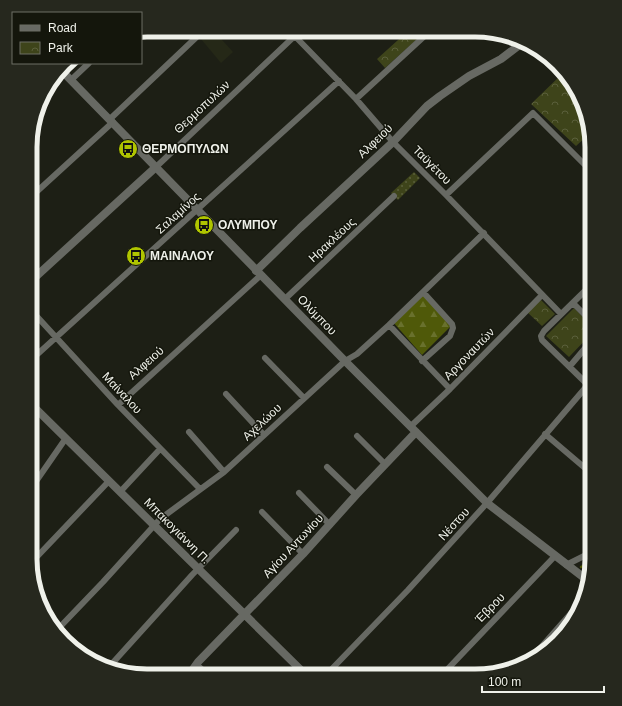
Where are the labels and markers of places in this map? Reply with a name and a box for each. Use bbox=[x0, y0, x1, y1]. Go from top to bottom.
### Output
bus stop icon: ΘΕΡΜΟΠΥΛΩΝ bbox=[117, 138, 139, 160]
place label: ΘΕΡΜΟΠΥΛΩΝ bbox=[142, 142, 229, 156]
bus stop icon: ΟΛΥΜΠΟΥ bbox=[193, 214, 215, 236]
place label: ΟΛΥΜΠΟΥ bbox=[218, 218, 278, 232]
bus stop icon: ΜΑΙΝΑΛΟΥ bbox=[125, 245, 147, 267]
place label: ΜΑΙΝΑΛΟΥ bbox=[150, 249, 214, 263]

